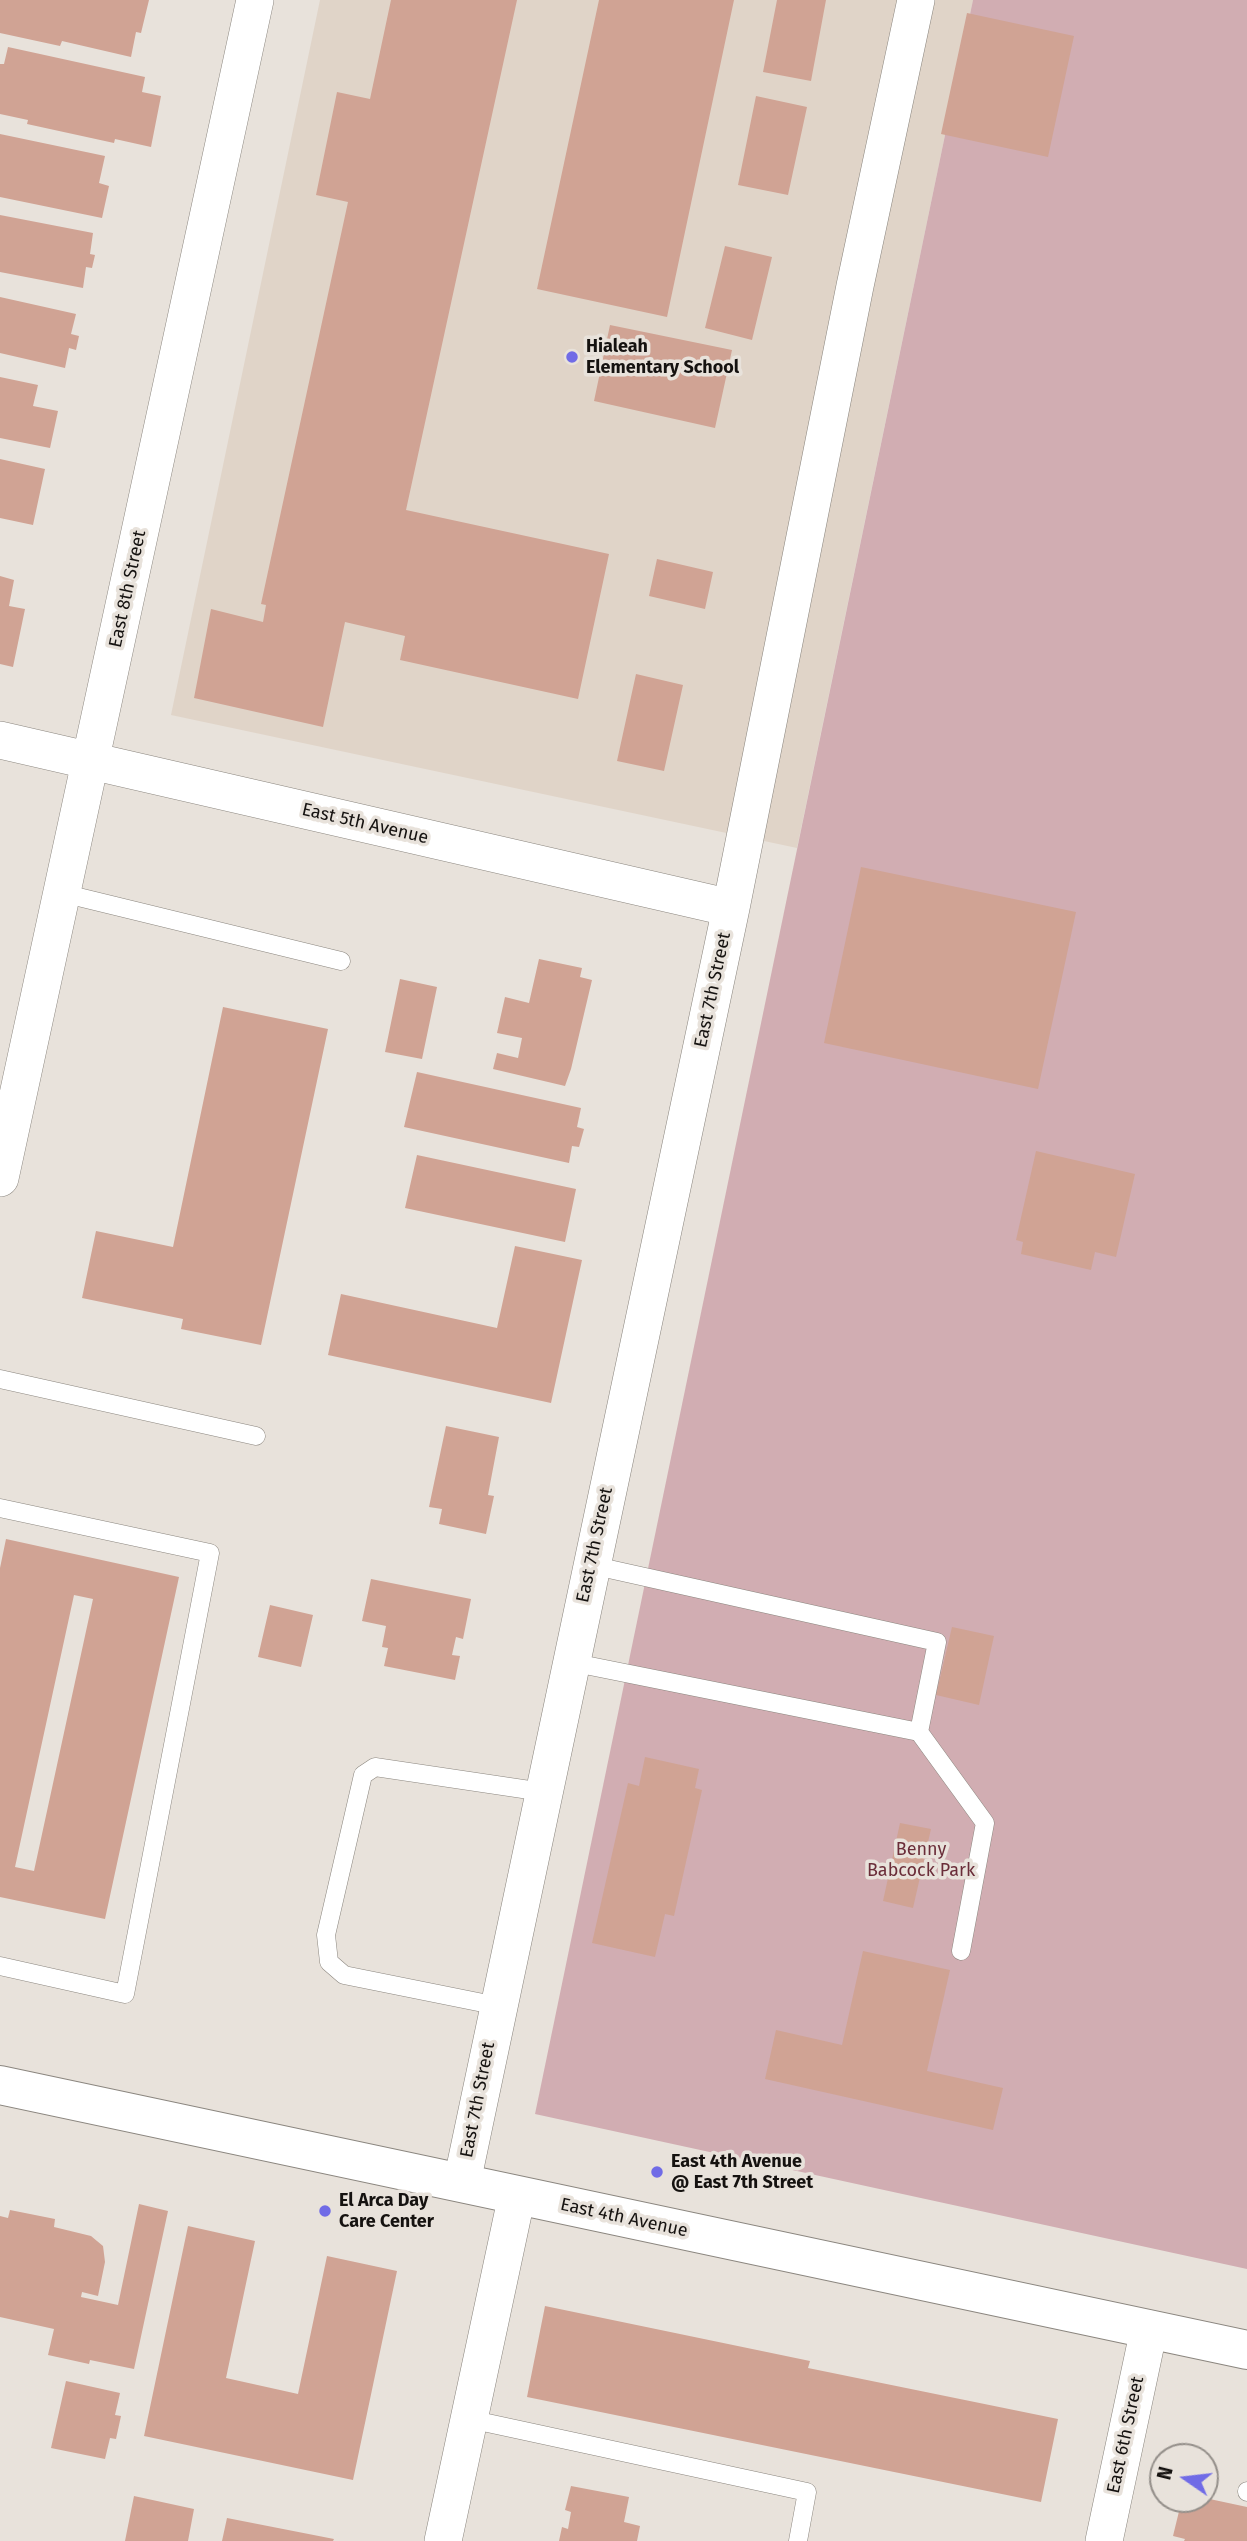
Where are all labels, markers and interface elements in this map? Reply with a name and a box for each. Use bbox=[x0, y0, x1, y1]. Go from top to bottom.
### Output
place label: Hialeah Elementary School bbox=[586, 336, 739, 378]
marker: Hialeah Elementary School bbox=[564, 349, 580, 365]
street label: East 8th Street bbox=[105, 528, 151, 650]
street label: East 5th Avenue bbox=[300, 799, 430, 849]
street label: East 7th Street bbox=[690, 930, 736, 1050]
street label: East 7th Street bbox=[572, 1485, 618, 1605]
park label: Benny Babcock Park bbox=[867, 1839, 975, 1882]
street label: East 7th Street bbox=[456, 2040, 500, 2160]
place label: East 4th Avenue @ East 7th Street bbox=[671, 2151, 813, 2194]
marker: East 4th Avenue @ East 7th Street bbox=[649, 2164, 665, 2180]
place label: El Arca Day Care Center bbox=[339, 2190, 434, 2232]
street label: East 4th Avenue bbox=[558, 2194, 690, 2242]
marker: El Arca Day Care Center bbox=[317, 2203, 333, 2219]
street label: East 6th Street bbox=[1103, 2375, 1149, 2495]
north arrow bbox=[1149, 2443, 1219, 2513]
text: N bbox=[1152, 2464, 1178, 2482]

